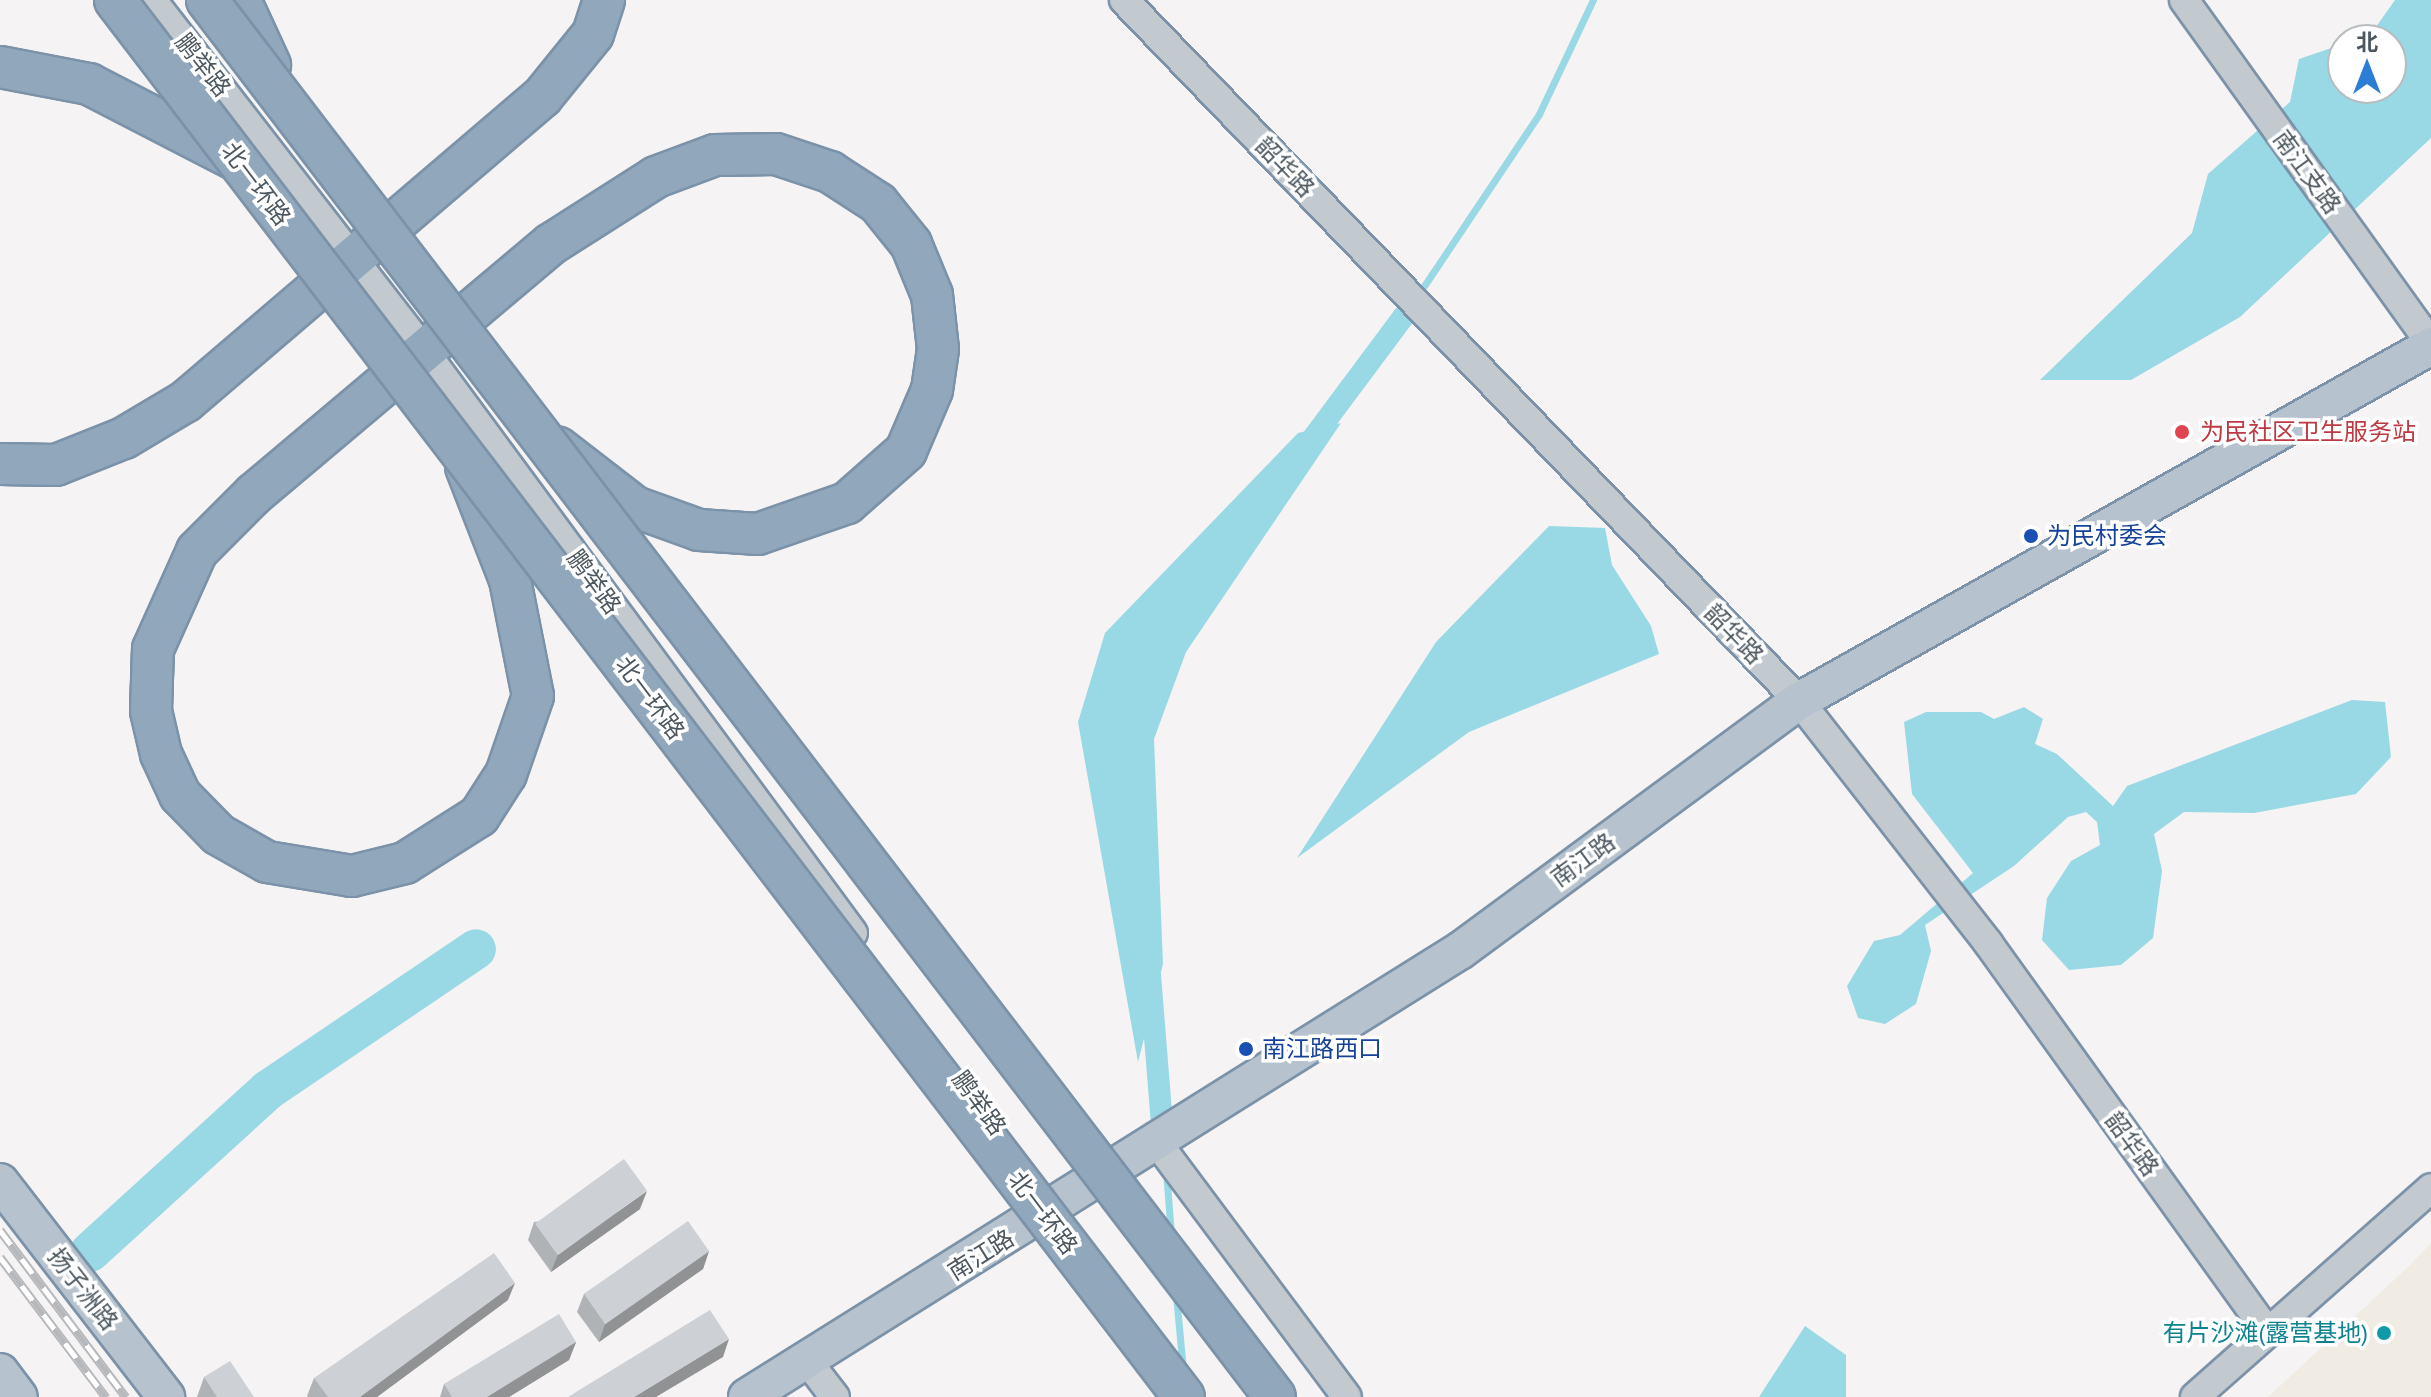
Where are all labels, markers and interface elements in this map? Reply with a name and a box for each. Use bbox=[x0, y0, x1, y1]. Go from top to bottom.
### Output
north arrow bbox=[2327, 24, 2407, 104]
street label: 鹏举路 bbox=[169, 28, 237, 102]
text: 北 bbox=[2356, 28, 2378, 56]
street label: 南江支路 bbox=[2267, 125, 2347, 219]
street label: 韶华路 bbox=[1250, 131, 1320, 203]
street label: 北一环路 bbox=[216, 137, 296, 231]
place label: 为民社区卫生服务站 bbox=[2200, 418, 2416, 446]
marker: 为民社区卫生服务站 bbox=[2171, 421, 2193, 443]
place label: 为民村委会 bbox=[2047, 522, 2167, 550]
marker: 为民村委会 bbox=[2022, 527, 2040, 545]
street label: 鹏举路 bbox=[561, 544, 627, 620]
street label: 韶华路 bbox=[1699, 598, 1769, 670]
street label: 北一环路 bbox=[610, 651, 690, 745]
street label: 南江路 bbox=[1545, 827, 1621, 893]
place label: 南江路西口 bbox=[1262, 1035, 1382, 1063]
marker: 南江路西口 bbox=[1237, 1040, 1255, 1058]
street label: 鹏举路 bbox=[946, 1065, 1012, 1141]
street label: 韶华路 bbox=[2099, 1106, 2165, 1182]
street label: 北一环路 bbox=[1003, 1166, 1083, 1260]
street label: 南江路 bbox=[943, 1224, 1019, 1286]
street label: 扬子洲路 bbox=[42, 1242, 124, 1336]
place label: 有片沙滩(露营基地) bbox=[2163, 1319, 2368, 1347]
marker: 有片沙滩(露营基地) bbox=[2375, 1324, 2393, 1342]

